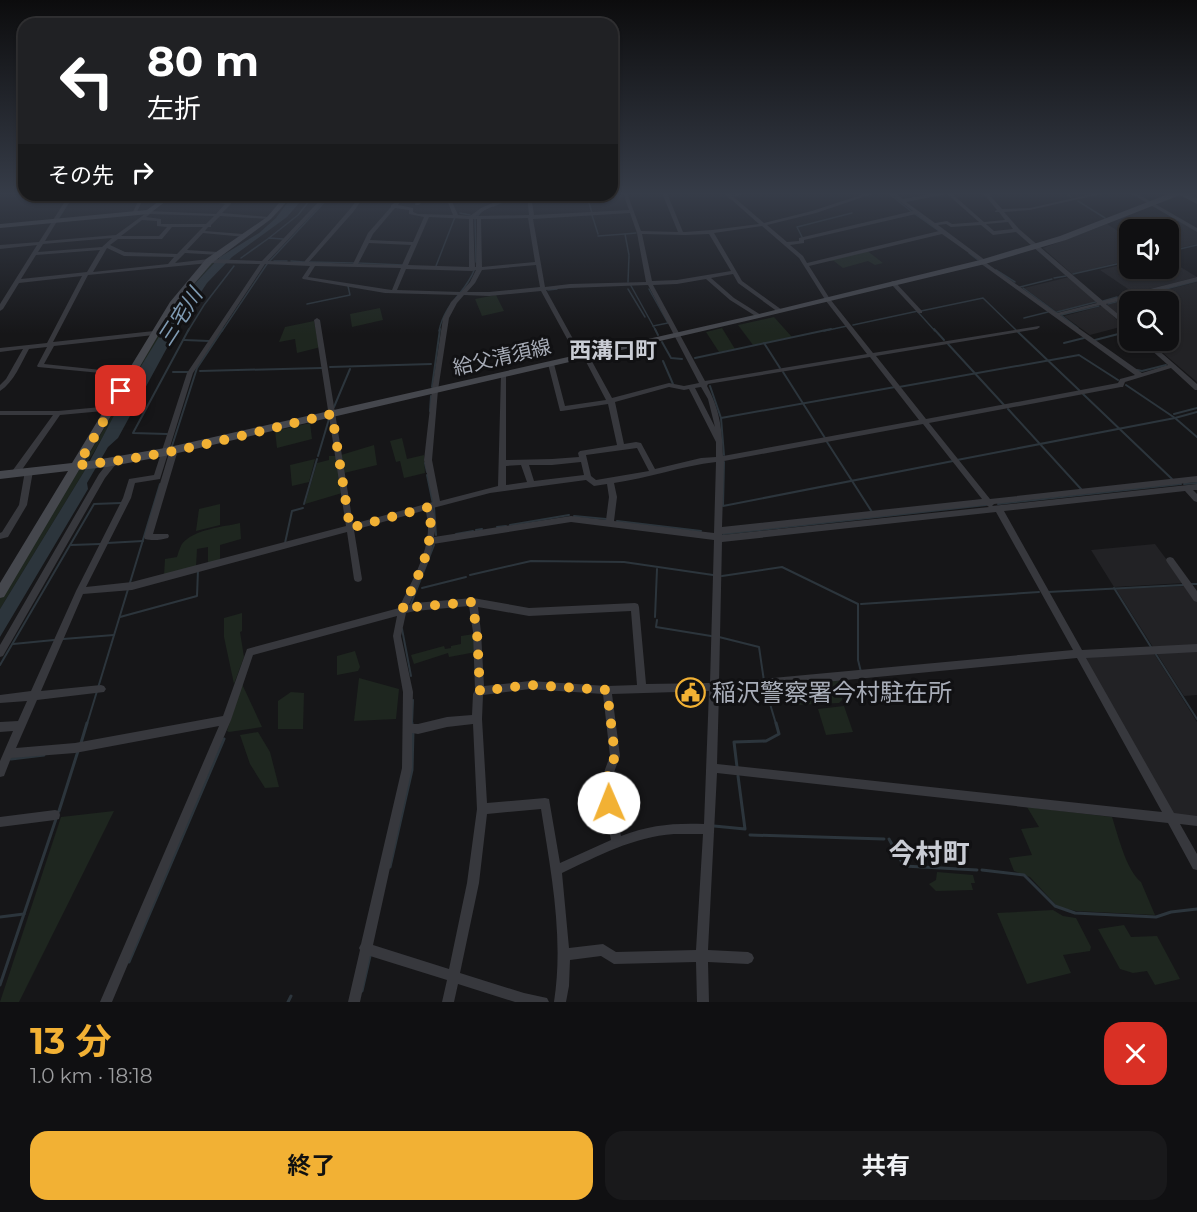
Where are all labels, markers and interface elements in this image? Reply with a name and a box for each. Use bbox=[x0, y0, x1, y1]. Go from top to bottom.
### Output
text: 80 m bbox=[147, 35, 259, 87]
icon: left bbox=[48, 42, 126, 120]
text: 左折 bbox=[147, 92, 201, 125]
icon: right bbox=[126, 156, 159, 189]
text: その先 bbox=[48, 162, 114, 189]
map controls bbox=[1119, 219, 1179, 351]
button: sound bbox=[1119, 219, 1179, 279]
water label: 三宅川 bbox=[152, 282, 208, 350]
button: search bbox=[1119, 291, 1179, 351]
street label: 給父清須線 bbox=[451, 334, 553, 380]
district label: 西溝口町 bbox=[569, 337, 657, 364]
pin bbox=[95, 365, 146, 416]
icon: arrive bbox=[104, 374, 137, 407]
public building icon: 稲沢警察署今村駐在所 bbox=[675, 677, 707, 709]
place label: 稲沢警察署今村駐在所 bbox=[712, 678, 952, 707]
position arrow bbox=[577, 771, 641, 835]
district label: 今村町 bbox=[889, 837, 970, 870]
text: 13 分 bbox=[30, 1019, 112, 1063]
button: close bbox=[1104, 1022, 1167, 1085]
text: 1.0 km · 18:18 bbox=[30, 1064, 152, 1088]
button: 終了 bbox=[30, 1131, 593, 1200]
button: 共有 bbox=[605, 1131, 1167, 1200]

